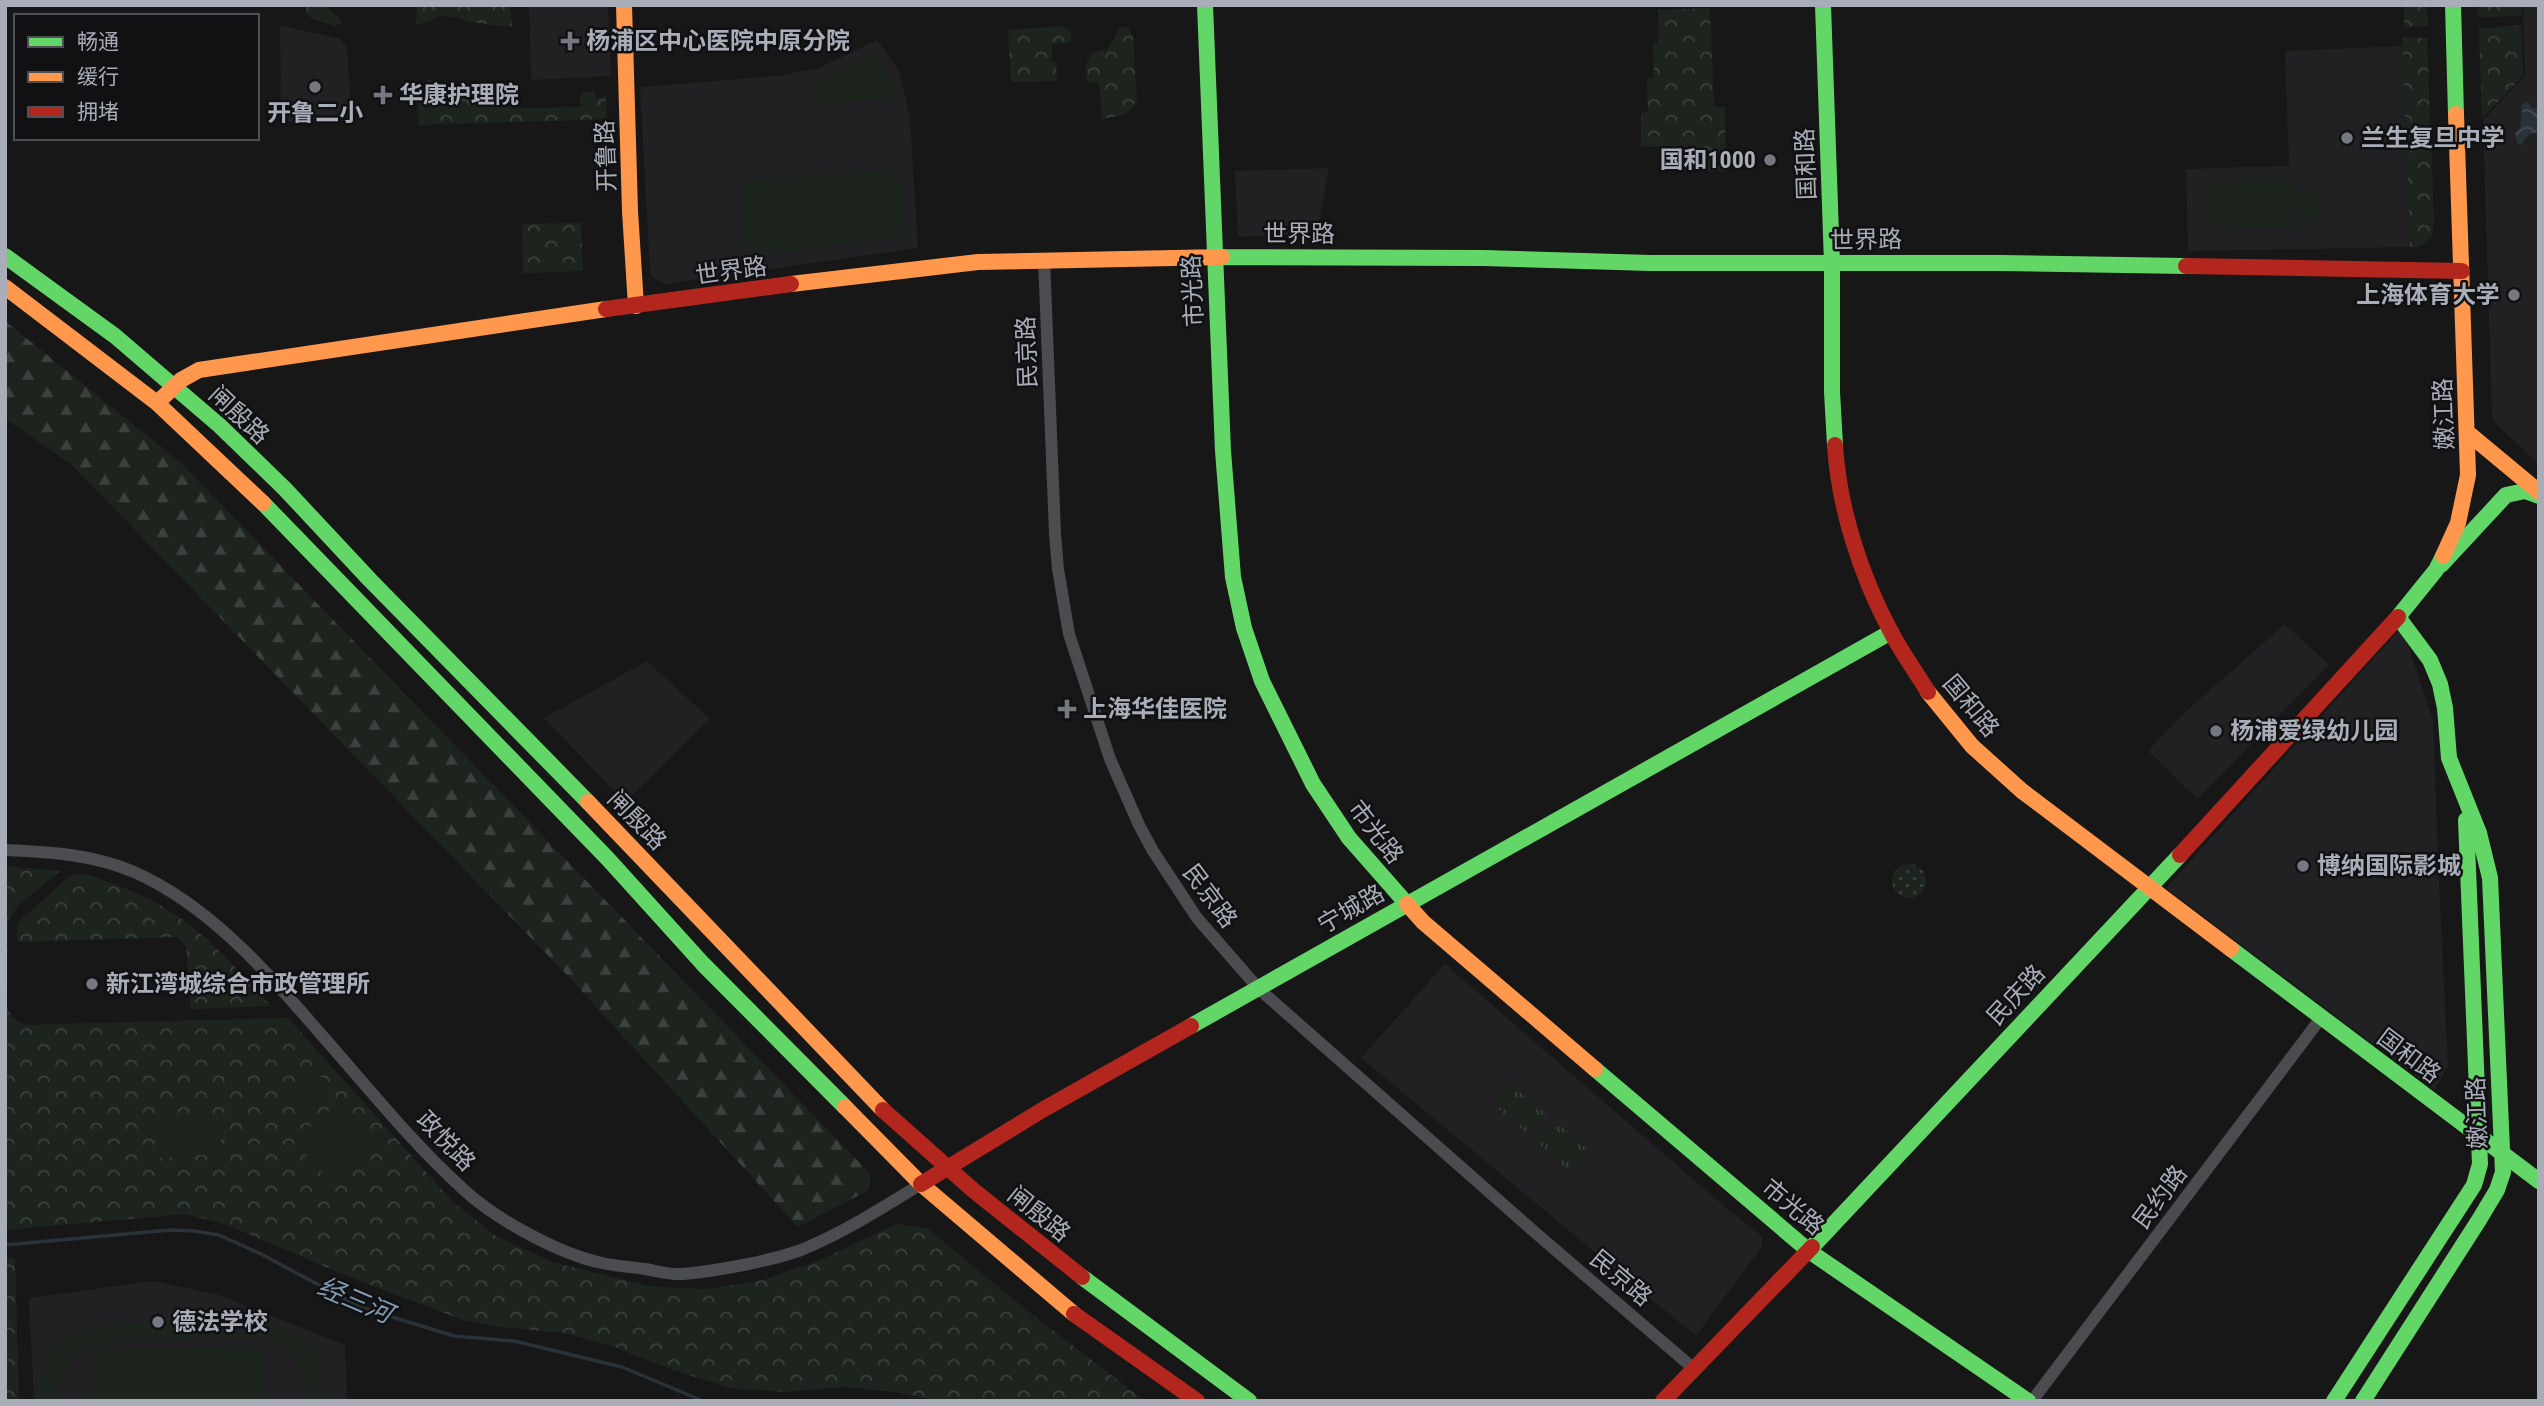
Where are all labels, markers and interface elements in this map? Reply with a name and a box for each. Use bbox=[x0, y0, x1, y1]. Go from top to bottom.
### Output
legend bbox=[14, 14, 259, 140]
place label: 杨浦区中心医院中原分院 bbox=[586, 27, 850, 55]
text: 畅通 bbox=[77, 30, 119, 54]
marker: 杨浦区中心医院中原分院 bbox=[560, 31, 580, 51]
text: 缓行 bbox=[77, 65, 119, 89]
marker: 开鲁二小 bbox=[307, 79, 323, 95]
place label: 华康护理院 bbox=[399, 81, 519, 109]
marker: 华康护理院 bbox=[373, 85, 393, 105]
place label: 开鲁二小 bbox=[267, 99, 363, 127]
text: 拥堵 bbox=[77, 100, 119, 124]
street label: 开鲁路 bbox=[591, 120, 621, 192]
place label: 兰生复旦中学 bbox=[2361, 124, 2505, 152]
street label: 国和路 bbox=[1791, 128, 1821, 200]
marker: 兰生复旦中学 bbox=[2339, 130, 2355, 146]
place label: 国和1000 bbox=[1659, 146, 1756, 174]
marker: 国和1000 bbox=[1762, 152, 1778, 168]
street label: 世界路 bbox=[1263, 220, 1335, 248]
street label: 世界路 bbox=[1830, 225, 1902, 255]
street label: 世界路 bbox=[693, 252, 769, 290]
street label: 市光路 bbox=[1177, 254, 1209, 328]
place label: 上海体育大学 bbox=[2356, 281, 2500, 309]
marker: 上海体育大学 bbox=[2506, 287, 2522, 303]
street label: 民京路 bbox=[1012, 316, 1042, 388]
street label: 嫩江路 bbox=[2429, 378, 2459, 450]
street label: 闸殷路 bbox=[203, 380, 275, 450]
street label: 国和路 bbox=[1937, 669, 2005, 743]
place label: 上海华佳医院 bbox=[1083, 695, 1227, 723]
marker: 上海华佳医院 bbox=[1057, 699, 1077, 719]
place label: 杨浦爱绿幼儿园 bbox=[2230, 717, 2398, 745]
marker: 杨浦爱绿幼儿园 bbox=[2208, 723, 2224, 739]
street label: 闸殷路 bbox=[602, 784, 672, 856]
street label: 市光路 bbox=[1343, 795, 1409, 869]
place label: 博纳国际影城 bbox=[2317, 852, 2461, 880]
marker: 博纳国际影城 bbox=[2295, 858, 2311, 874]
street label: 民京路 bbox=[1177, 859, 1243, 933]
street label: 宁城路 bbox=[1313, 879, 1389, 939]
street label: 民庆路 bbox=[1981, 959, 2051, 1031]
place label: 新江湾城综合市政管理所 bbox=[106, 970, 370, 998]
marker: 新江湾城综合市政管理所 bbox=[84, 976, 100, 992]
street label: 国和路 bbox=[2372, 1023, 2446, 1089]
street label: 嫩江路 bbox=[2462, 1077, 2492, 1149]
street label: 政悦路 bbox=[411, 1105, 481, 1177]
street label: 民约路 bbox=[2127, 1160, 2193, 1234]
street label: 市光路 bbox=[1756, 1173, 1830, 1241]
street label: 闸殷路 bbox=[1002, 1180, 1076, 1248]
street label: 民京路 bbox=[1584, 1244, 1658, 1312]
water label: 经三河 bbox=[313, 1271, 401, 1331]
place label: 德法学校 bbox=[172, 1308, 268, 1336]
marker: 德法学校 bbox=[150, 1314, 166, 1330]

